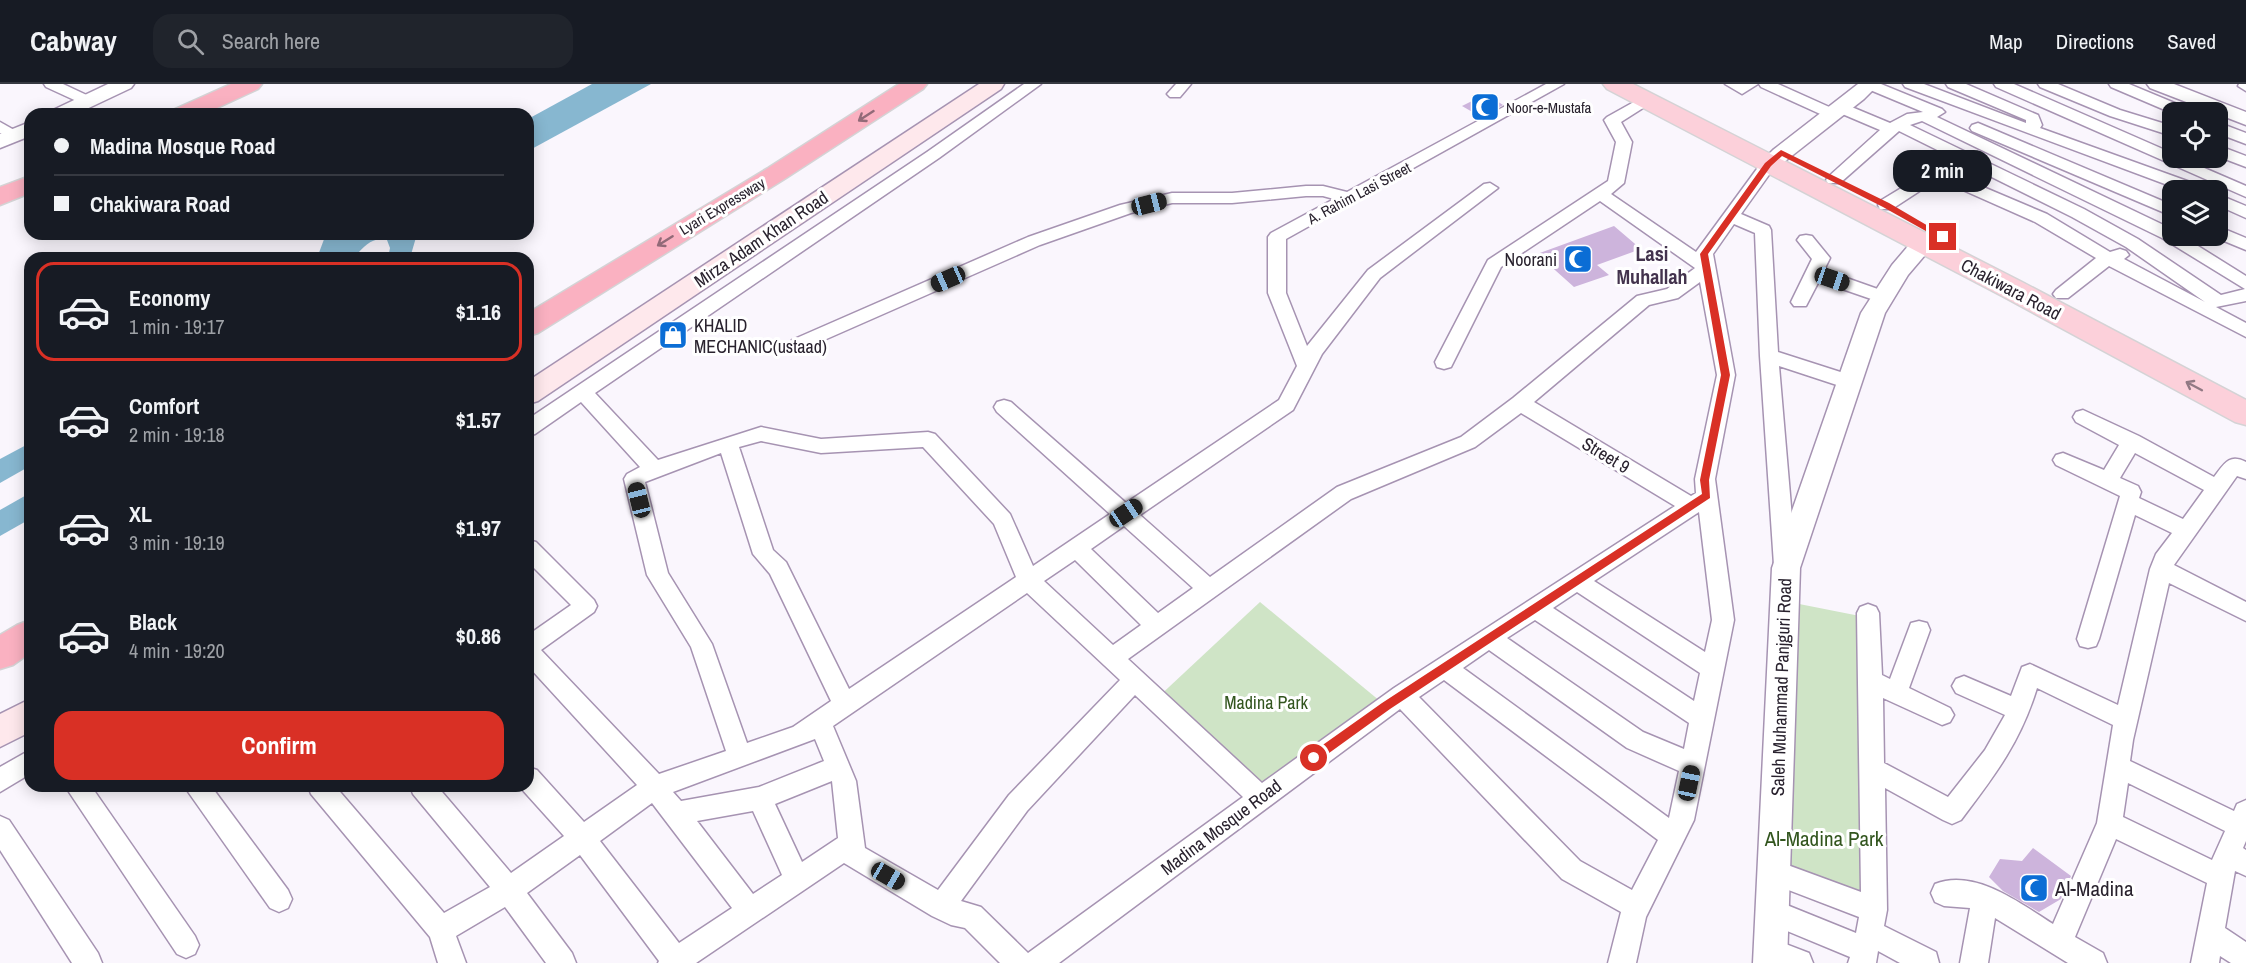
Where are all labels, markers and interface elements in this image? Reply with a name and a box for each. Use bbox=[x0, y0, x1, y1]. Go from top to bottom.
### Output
search box bbox=[153, 14, 573, 68]
text: Cabway bbox=[30, 22, 117, 60]
icon: search bbox=[174, 25, 207, 58]
text: Search here bbox=[222, 26, 320, 56]
text: Map bbox=[1989, 27, 2023, 56]
text: Directions bbox=[2056, 27, 2134, 56]
text: Saved bbox=[2167, 27, 2216, 56]
mosque icon: Noor-e-Mustafa bbox=[1469, 91, 1501, 123]
place label: Noor-e-Mustafa bbox=[1506, 97, 1592, 118]
map controls bbox=[2162, 102, 2228, 246]
button: locate bbox=[2162, 102, 2228, 168]
one-way arrow bbox=[858, 110, 875, 122]
text: Madina Mosque Road bbox=[90, 131, 275, 161]
callout: 2 min bbox=[1894, 150, 1992, 192]
street label: A. Rahim Lasi Street bbox=[1303, 157, 1415, 230]
text: 2 min bbox=[1921, 157, 1964, 184]
street label: Lyari Expressway bbox=[675, 172, 770, 240]
button: layers bbox=[2162, 180, 2228, 246]
street label: Mirza Adam Khan Road bbox=[689, 185, 833, 293]
text: Chakiwara Road bbox=[90, 189, 230, 219]
car bbox=[1129, 191, 1169, 217]
route end bbox=[1929, 223, 1956, 250]
one-way arrow bbox=[657, 236, 674, 248]
district label: Lasi Muhallah bbox=[1616, 240, 1688, 290]
mosque icon: Noorani bbox=[1562, 243, 1594, 275]
place label: Noorani bbox=[1504, 247, 1557, 272]
street label: Chakiwara Road bbox=[1957, 252, 2065, 326]
car bbox=[928, 263, 968, 295]
car bbox=[1812, 265, 1852, 293]
text: Economy bbox=[129, 283, 210, 313]
icon: car bbox=[57, 285, 111, 339]
text: $1.16 bbox=[456, 297, 501, 327]
text: 1 min · 19:17 bbox=[129, 313, 225, 340]
place label: KHALID MECHANIC(ustaad) bbox=[694, 313, 827, 359]
shop icon: KHALID MECHANIC(ustaad) bbox=[657, 319, 689, 351]
one-way arrow bbox=[2186, 380, 2204, 392]
text: Comfort bbox=[129, 391, 199, 421]
icon: car bbox=[57, 393, 111, 447]
text: $1.57 bbox=[456, 405, 501, 435]
text: 2 min · 19:18 bbox=[129, 421, 225, 448]
street label: Street 9 bbox=[1577, 431, 1635, 479]
car bbox=[626, 480, 652, 520]
car bbox=[1106, 495, 1146, 531]
text: XL bbox=[129, 499, 152, 529]
icon: car bbox=[57, 501, 111, 555]
text: $1.97 bbox=[456, 513, 501, 543]
text: 3 min · 19:19 bbox=[129, 529, 225, 556]
street label: Saleh Muhammad Panjguri Road bbox=[1765, 578, 1797, 796]
text: Black bbox=[129, 607, 177, 637]
icon: car bbox=[57, 609, 111, 663]
text: $0.86 bbox=[456, 621, 501, 651]
text: 4 min · 19:20 bbox=[129, 637, 225, 664]
park label: Madina Park bbox=[1224, 690, 1308, 715]
button: Confirm bbox=[54, 711, 504, 780]
route start bbox=[1300, 744, 1327, 771]
car bbox=[1676, 764, 1702, 802]
street label: Madina Mosque Road bbox=[1155, 773, 1287, 881]
park label: Al-Madina Park bbox=[1764, 824, 1884, 853]
car bbox=[868, 859, 908, 893]
mosque icon: Al-Madina bbox=[2018, 872, 2050, 904]
place label: Al-Madina bbox=[2054, 874, 2134, 903]

